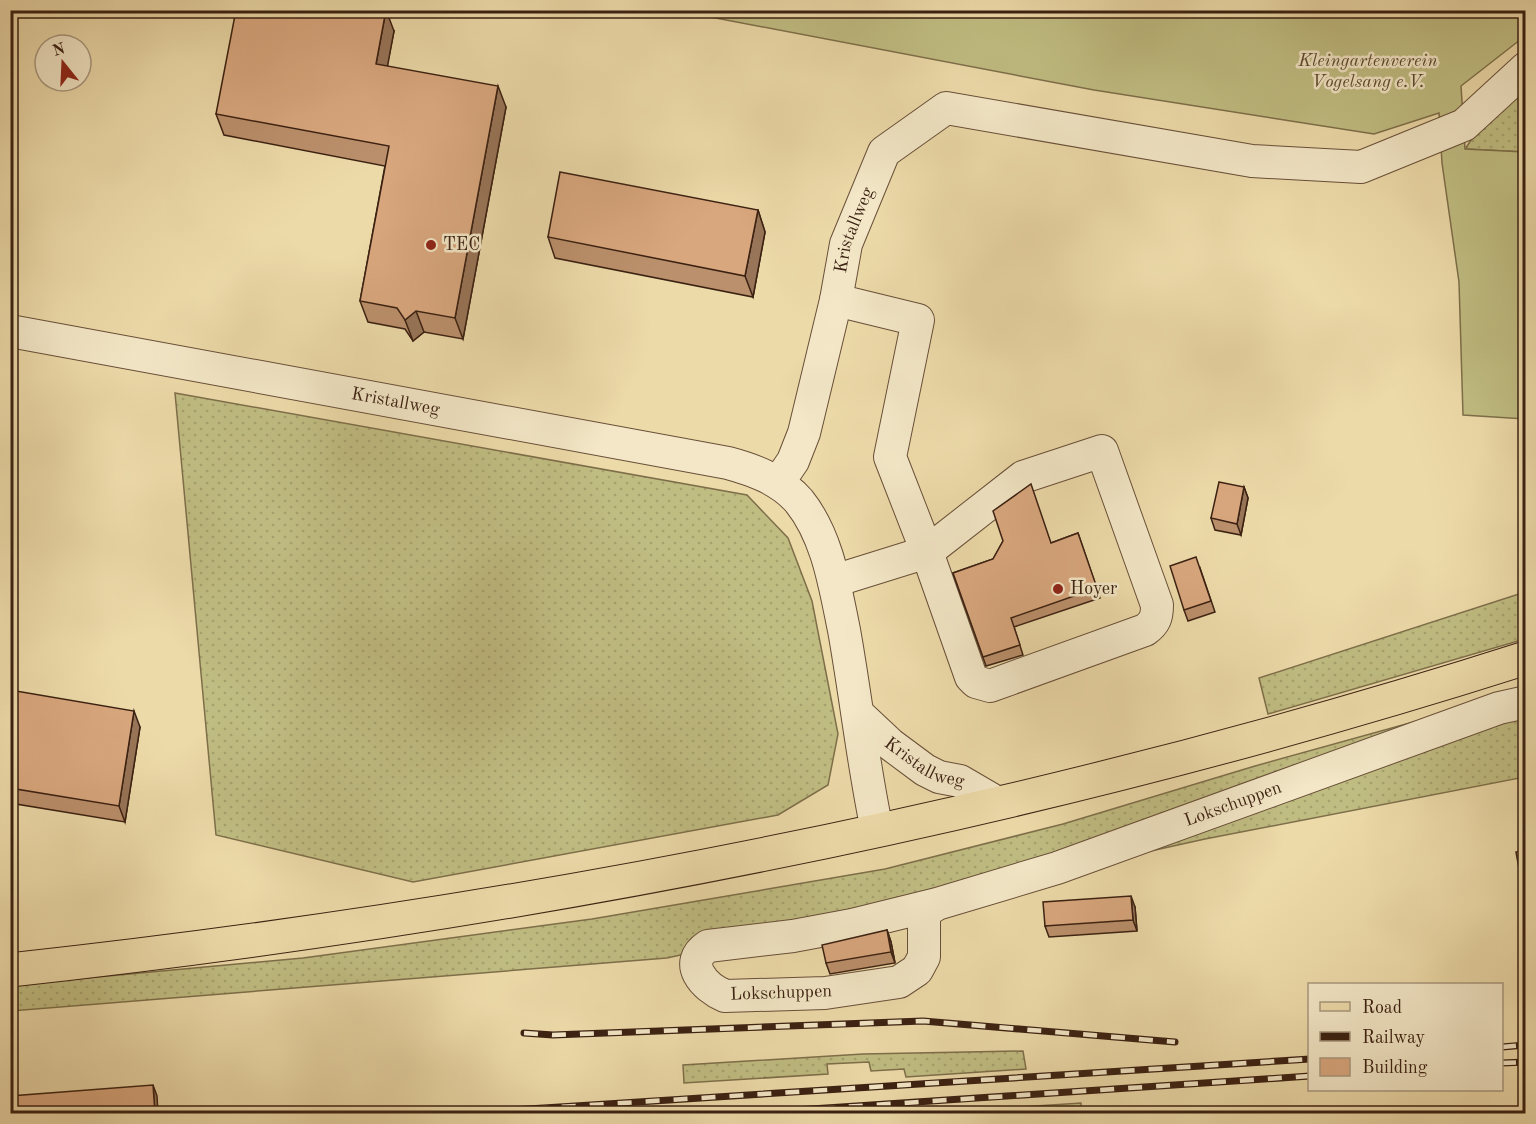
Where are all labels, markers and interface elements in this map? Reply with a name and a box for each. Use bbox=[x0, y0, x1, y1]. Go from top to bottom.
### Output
north arrow bbox=[33, 33, 93, 93]
text: N bbox=[51, 41, 68, 60]
park label: Kleingartenverein Vogelsang e.V. bbox=[1297, 52, 1438, 91]
street label: Kristallweg bbox=[832, 184, 878, 274]
place label: TEC bbox=[443, 236, 480, 254]
marker: TEC bbox=[424, 238, 438, 252]
street label: Kristallweg bbox=[350, 385, 442, 419]
place label: Hoyer bbox=[1070, 580, 1118, 598]
marker: Hoyer bbox=[1051, 582, 1065, 596]
street label: Kristallweg bbox=[881, 734, 966, 791]
street label: Lokschuppen bbox=[1182, 778, 1284, 830]
street label: Lokschuppen bbox=[730, 982, 833, 1004]
legend bbox=[1308, 983, 1503, 1091]
text: Road bbox=[1362, 999, 1402, 1017]
text: Railway bbox=[1362, 1029, 1425, 1047]
text: Building bbox=[1362, 1059, 1428, 1077]

